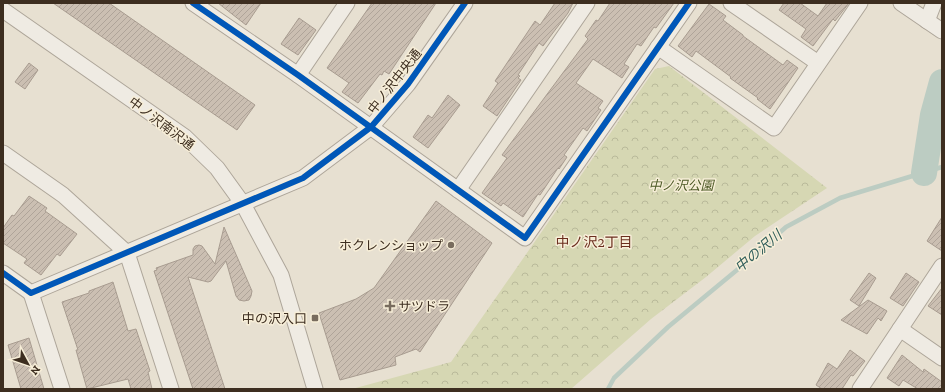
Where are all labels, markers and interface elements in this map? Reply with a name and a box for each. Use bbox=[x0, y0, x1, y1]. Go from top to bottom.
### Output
street label: 中ノ沢中央通 bbox=[364, 46, 424, 117]
street label: 中ノ沢南沢通 bbox=[126, 94, 197, 153]
park label: 中ノ沢公園 bbox=[648, 178, 715, 193]
water label: 中の沢川 bbox=[731, 226, 787, 276]
district label: 中ノ沢2丁目 bbox=[555, 234, 633, 251]
place label: ホクレンショップ bbox=[339, 238, 443, 253]
marker: ホクレンショップ bbox=[446, 240, 456, 250]
place label: サツドラ bbox=[398, 299, 450, 314]
marker: サツドラ bbox=[385, 301, 395, 311]
place label: 中の沢入口 bbox=[242, 311, 307, 326]
marker: 中の沢入口 bbox=[310, 313, 320, 323]
north arrow bbox=[8, 344, 48, 384]
text: N bbox=[27, 363, 43, 378]

